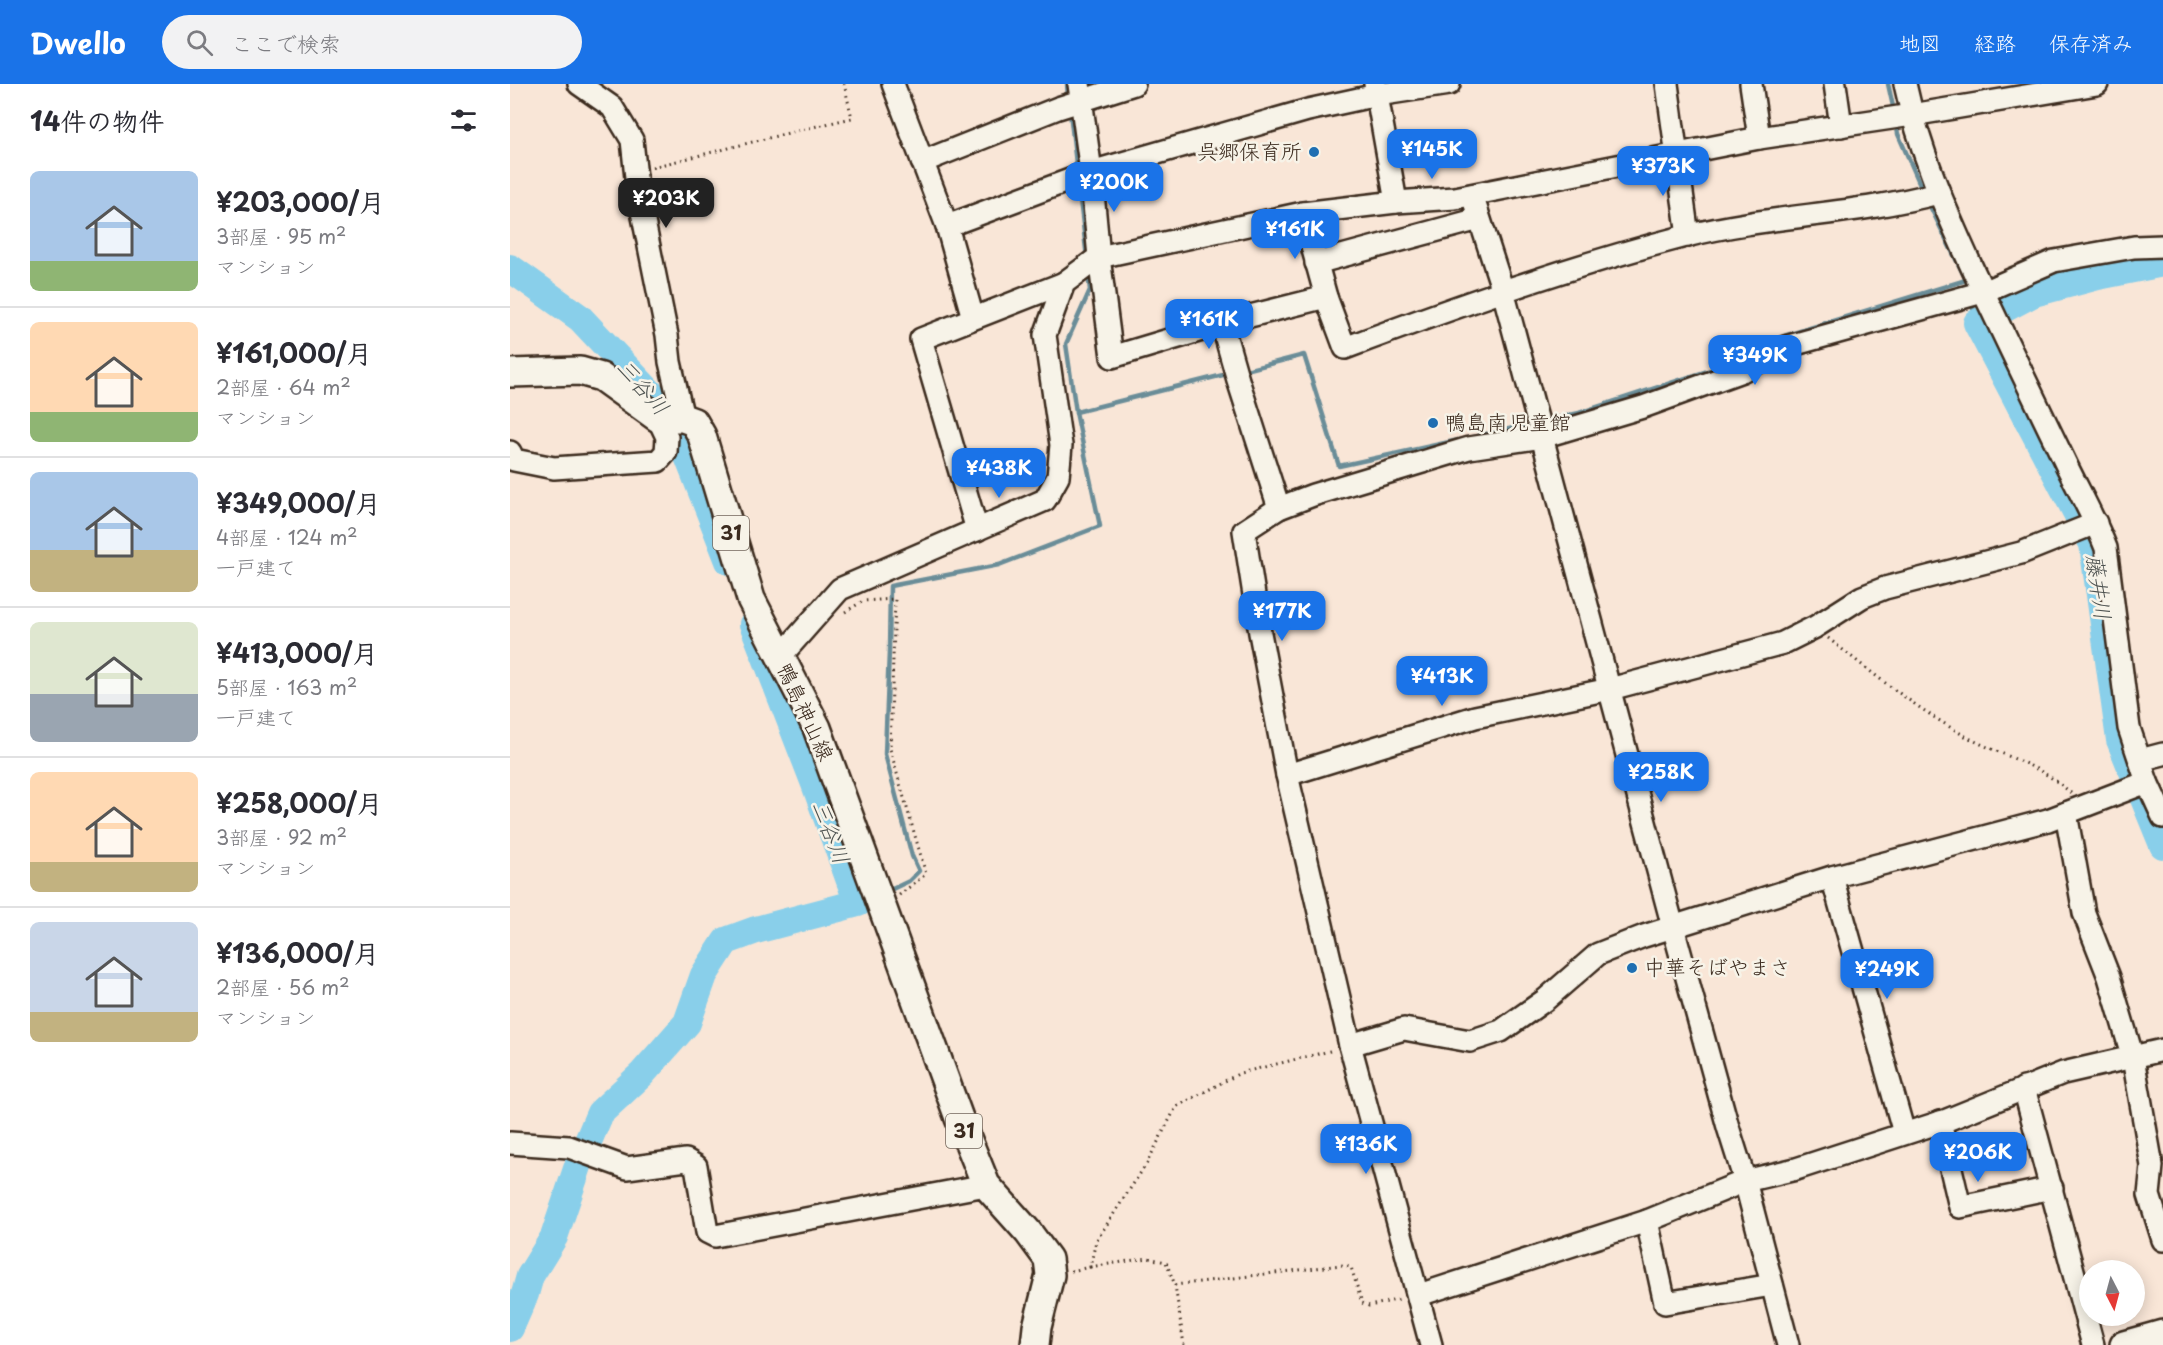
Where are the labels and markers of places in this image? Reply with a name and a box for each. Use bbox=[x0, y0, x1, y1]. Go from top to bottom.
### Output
pin: ¥145K bbox=[1390, 129, 1474, 180]
place label: 呉郷保育所 bbox=[1197, 134, 1302, 166]
marker: 呉郷保育所 bbox=[1307, 145, 1321, 159]
pin: ¥373K bbox=[1621, 146, 1705, 197]
pin: ¥200K bbox=[1072, 162, 1156, 213]
pin: ¥203K bbox=[624, 178, 708, 229]
pin: ¥161K bbox=[1253, 209, 1337, 260]
pin: ¥161K bbox=[1167, 299, 1251, 350]
pin: ¥349K bbox=[1713, 335, 1797, 386]
place label: 鴨島南児童館 bbox=[1445, 405, 1571, 437]
marker: 鴨島南児童館 bbox=[1426, 416, 1440, 430]
pin: ¥438K bbox=[957, 448, 1041, 499]
pin: ¥177K bbox=[1240, 591, 1324, 642]
pin: ¥413K bbox=[1400, 656, 1484, 707]
pin: ¥258K bbox=[1619, 752, 1703, 803]
pin: ¥249K bbox=[1845, 949, 1929, 1000]
place label: 中華そばやまさ bbox=[1644, 950, 1791, 982]
marker: 中華そばやまさ bbox=[1625, 961, 1639, 975]
pin: ¥136K bbox=[1324, 1124, 1408, 1175]
pin: ¥206K bbox=[1936, 1132, 2020, 1183]

